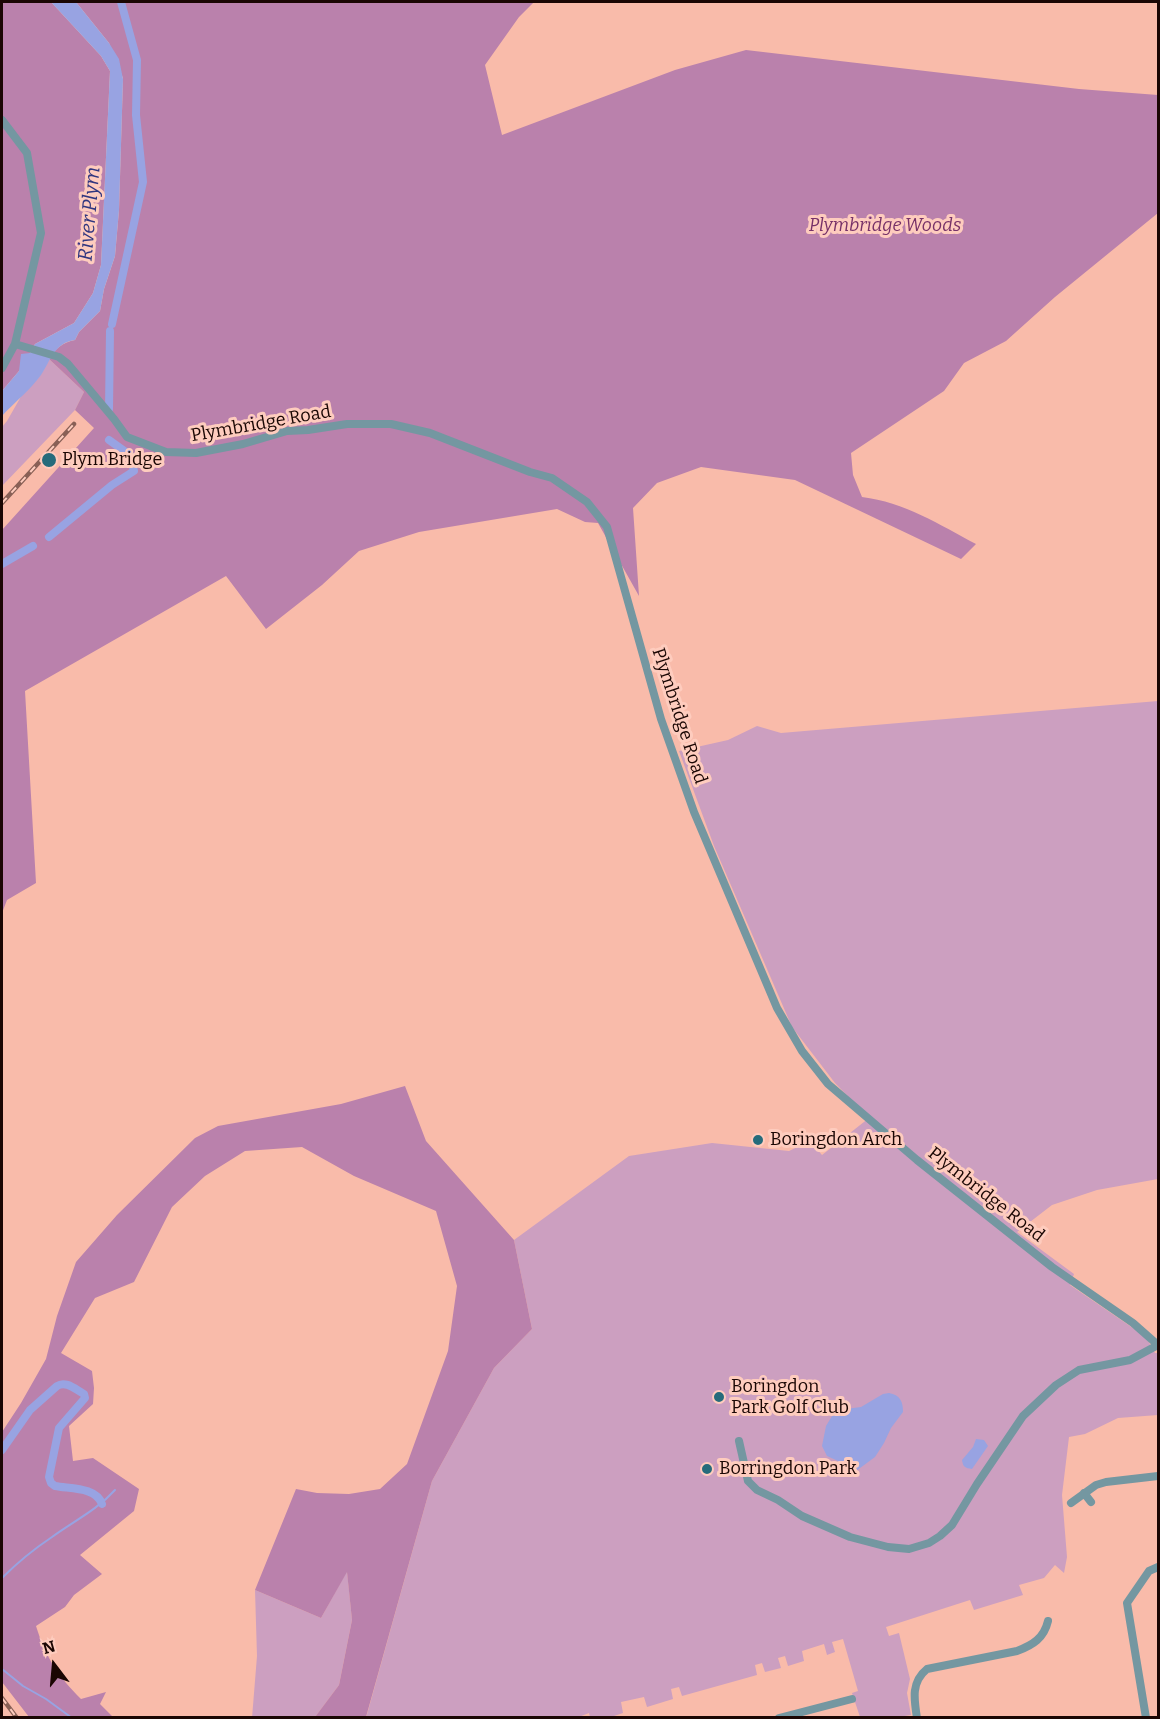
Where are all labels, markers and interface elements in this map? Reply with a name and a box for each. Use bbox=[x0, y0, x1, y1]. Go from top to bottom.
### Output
water label: River Plym bbox=[74, 166, 106, 262]
park label: Plymbridge Woods bbox=[809, 215, 961, 237]
street label: Plymbridge Road bbox=[189, 401, 333, 447]
place label: Plym Bridge bbox=[62, 449, 162, 471]
marker: Plym Bridge bbox=[40, 451, 58, 469]
street label: Plymbridge Road bbox=[647, 645, 711, 787]
place label: Boringdon Arch bbox=[770, 1129, 902, 1151]
marker: Boringdon Arch bbox=[751, 1133, 765, 1147]
street label: Plymbridge Road bbox=[924, 1143, 1048, 1247]
place label: Boringdon Park Golf Club bbox=[731, 1376, 849, 1418]
marker: Boringdon Park Golf Club bbox=[712, 1390, 726, 1404]
place label: Borringdon Park bbox=[719, 1458, 857, 1480]
marker: Borringdon Park bbox=[700, 1462, 714, 1476]
north arrow bbox=[24, 1635, 84, 1695]
text: N bbox=[40, 1636, 57, 1658]

